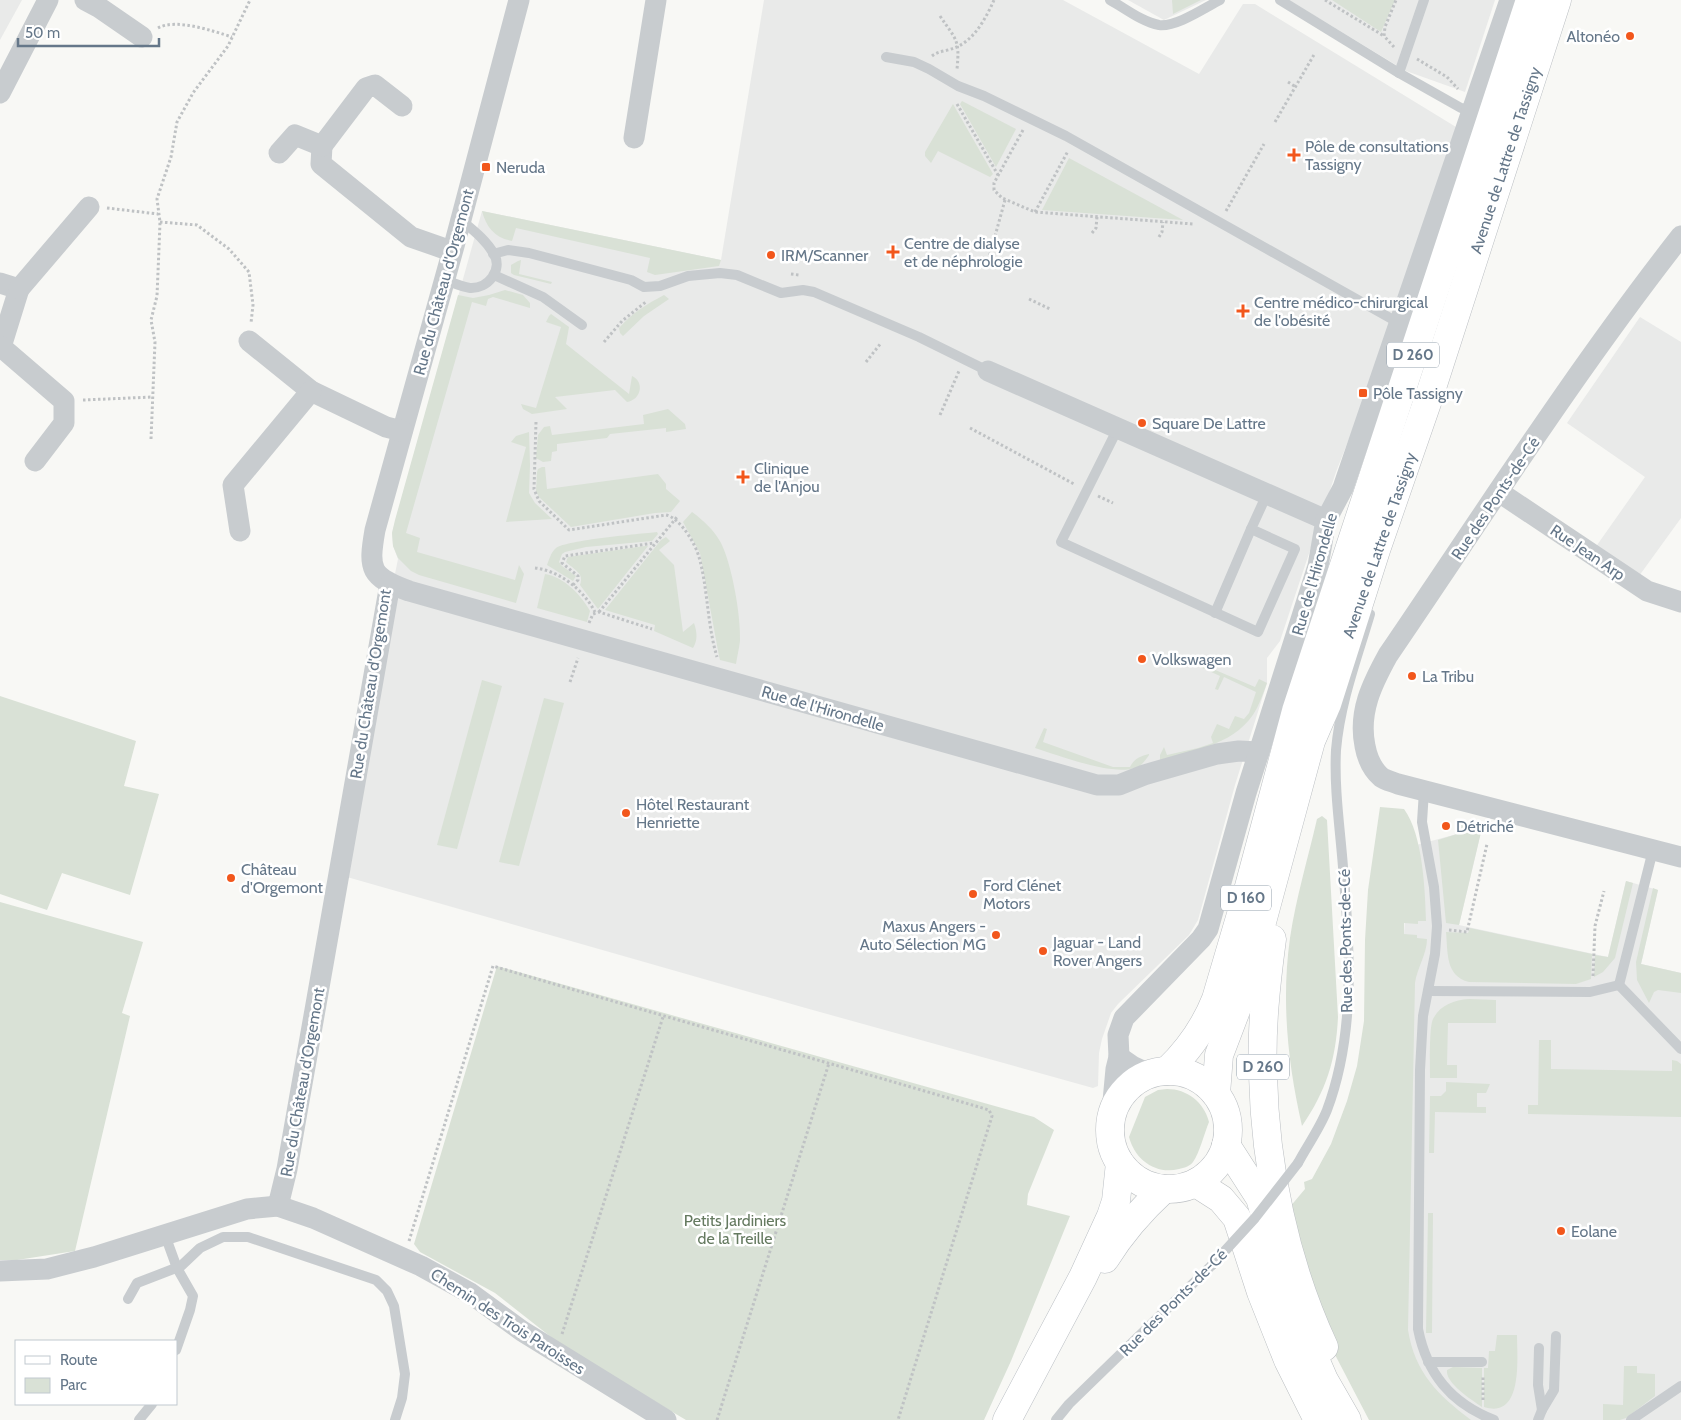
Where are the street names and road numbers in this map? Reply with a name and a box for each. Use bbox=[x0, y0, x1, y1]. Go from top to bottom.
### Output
street label: Avenue de Lattre de Tassigny bbox=[1466, 64, 1545, 256]
street label: Rue du Château d'Orgemont bbox=[409, 186, 478, 377]
road number: D 260 bbox=[1387, 342, 1439, 368]
street label: Rue des Ponts-de-Cé bbox=[1447, 433, 1544, 563]
street label: Avenue de Lattre de Tassigny bbox=[1339, 450, 1420, 641]
street label: Rue de l'Hirondelle bbox=[1288, 511, 1341, 638]
street label: Rue Jean Arp bbox=[1547, 521, 1629, 584]
street label: Rue du Château d'Orgemont bbox=[346, 587, 395, 780]
street label: Rue de l'Hirondelle bbox=[759, 682, 886, 735]
street label: Rue des Ponts-de-Cé bbox=[1335, 869, 1356, 1013]
road number: D 160 bbox=[1221, 886, 1271, 910]
street label: Rue du Château d'Orgemont bbox=[276, 985, 329, 1178]
road number: D 260 bbox=[1237, 1054, 1289, 1080]
street label: Rue des Ponts-de-Cé bbox=[1116, 1245, 1231, 1360]
street label: Chemin des Trois Paroisses bbox=[427, 1264, 589, 1379]

